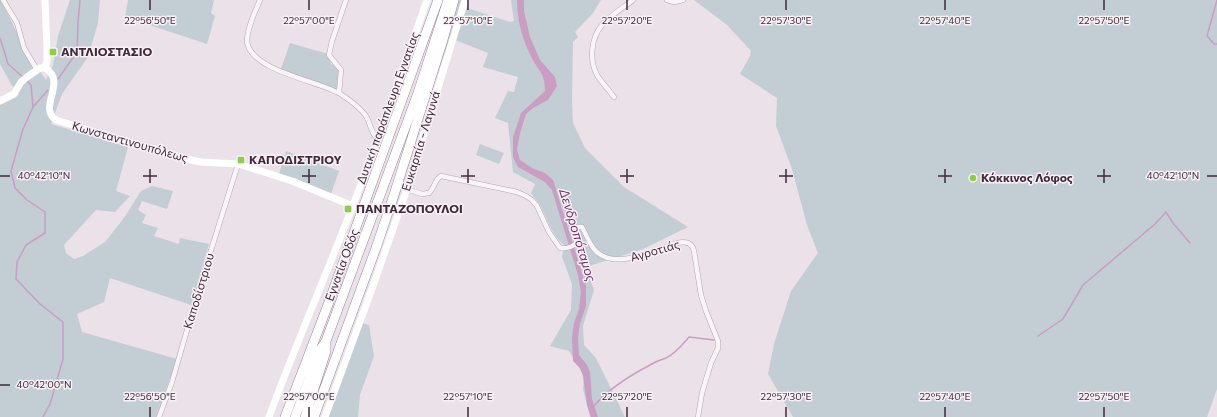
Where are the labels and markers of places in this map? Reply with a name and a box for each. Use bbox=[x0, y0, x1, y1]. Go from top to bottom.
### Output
place label: ΑΝΤΛΙΟΣΤΑΣΙΟ bbox=[61, 44, 152, 58]
marker: ΑΝΤΛΙΟΣΤΑΣΙΟ bbox=[48, 47, 58, 57]
place label: ΚΑΠΟΔΙΣΤΡΙΟΥ bbox=[249, 152, 342, 166]
marker: ΚΑΠΟΔΙΣΤΡΙΟΥ bbox=[236, 155, 246, 165]
place label: Κόκκινος Λόφος bbox=[981, 170, 1073, 184]
marker: Κόκκινος Λόφος bbox=[968, 173, 978, 183]
place label: ΠΑΝΤΑΖΟΠΟΥΛΟΙ bbox=[356, 201, 463, 215]
marker: ΠΑΝΤΑΖΟΠΟΥΛΟΙ bbox=[343, 204, 353, 214]

